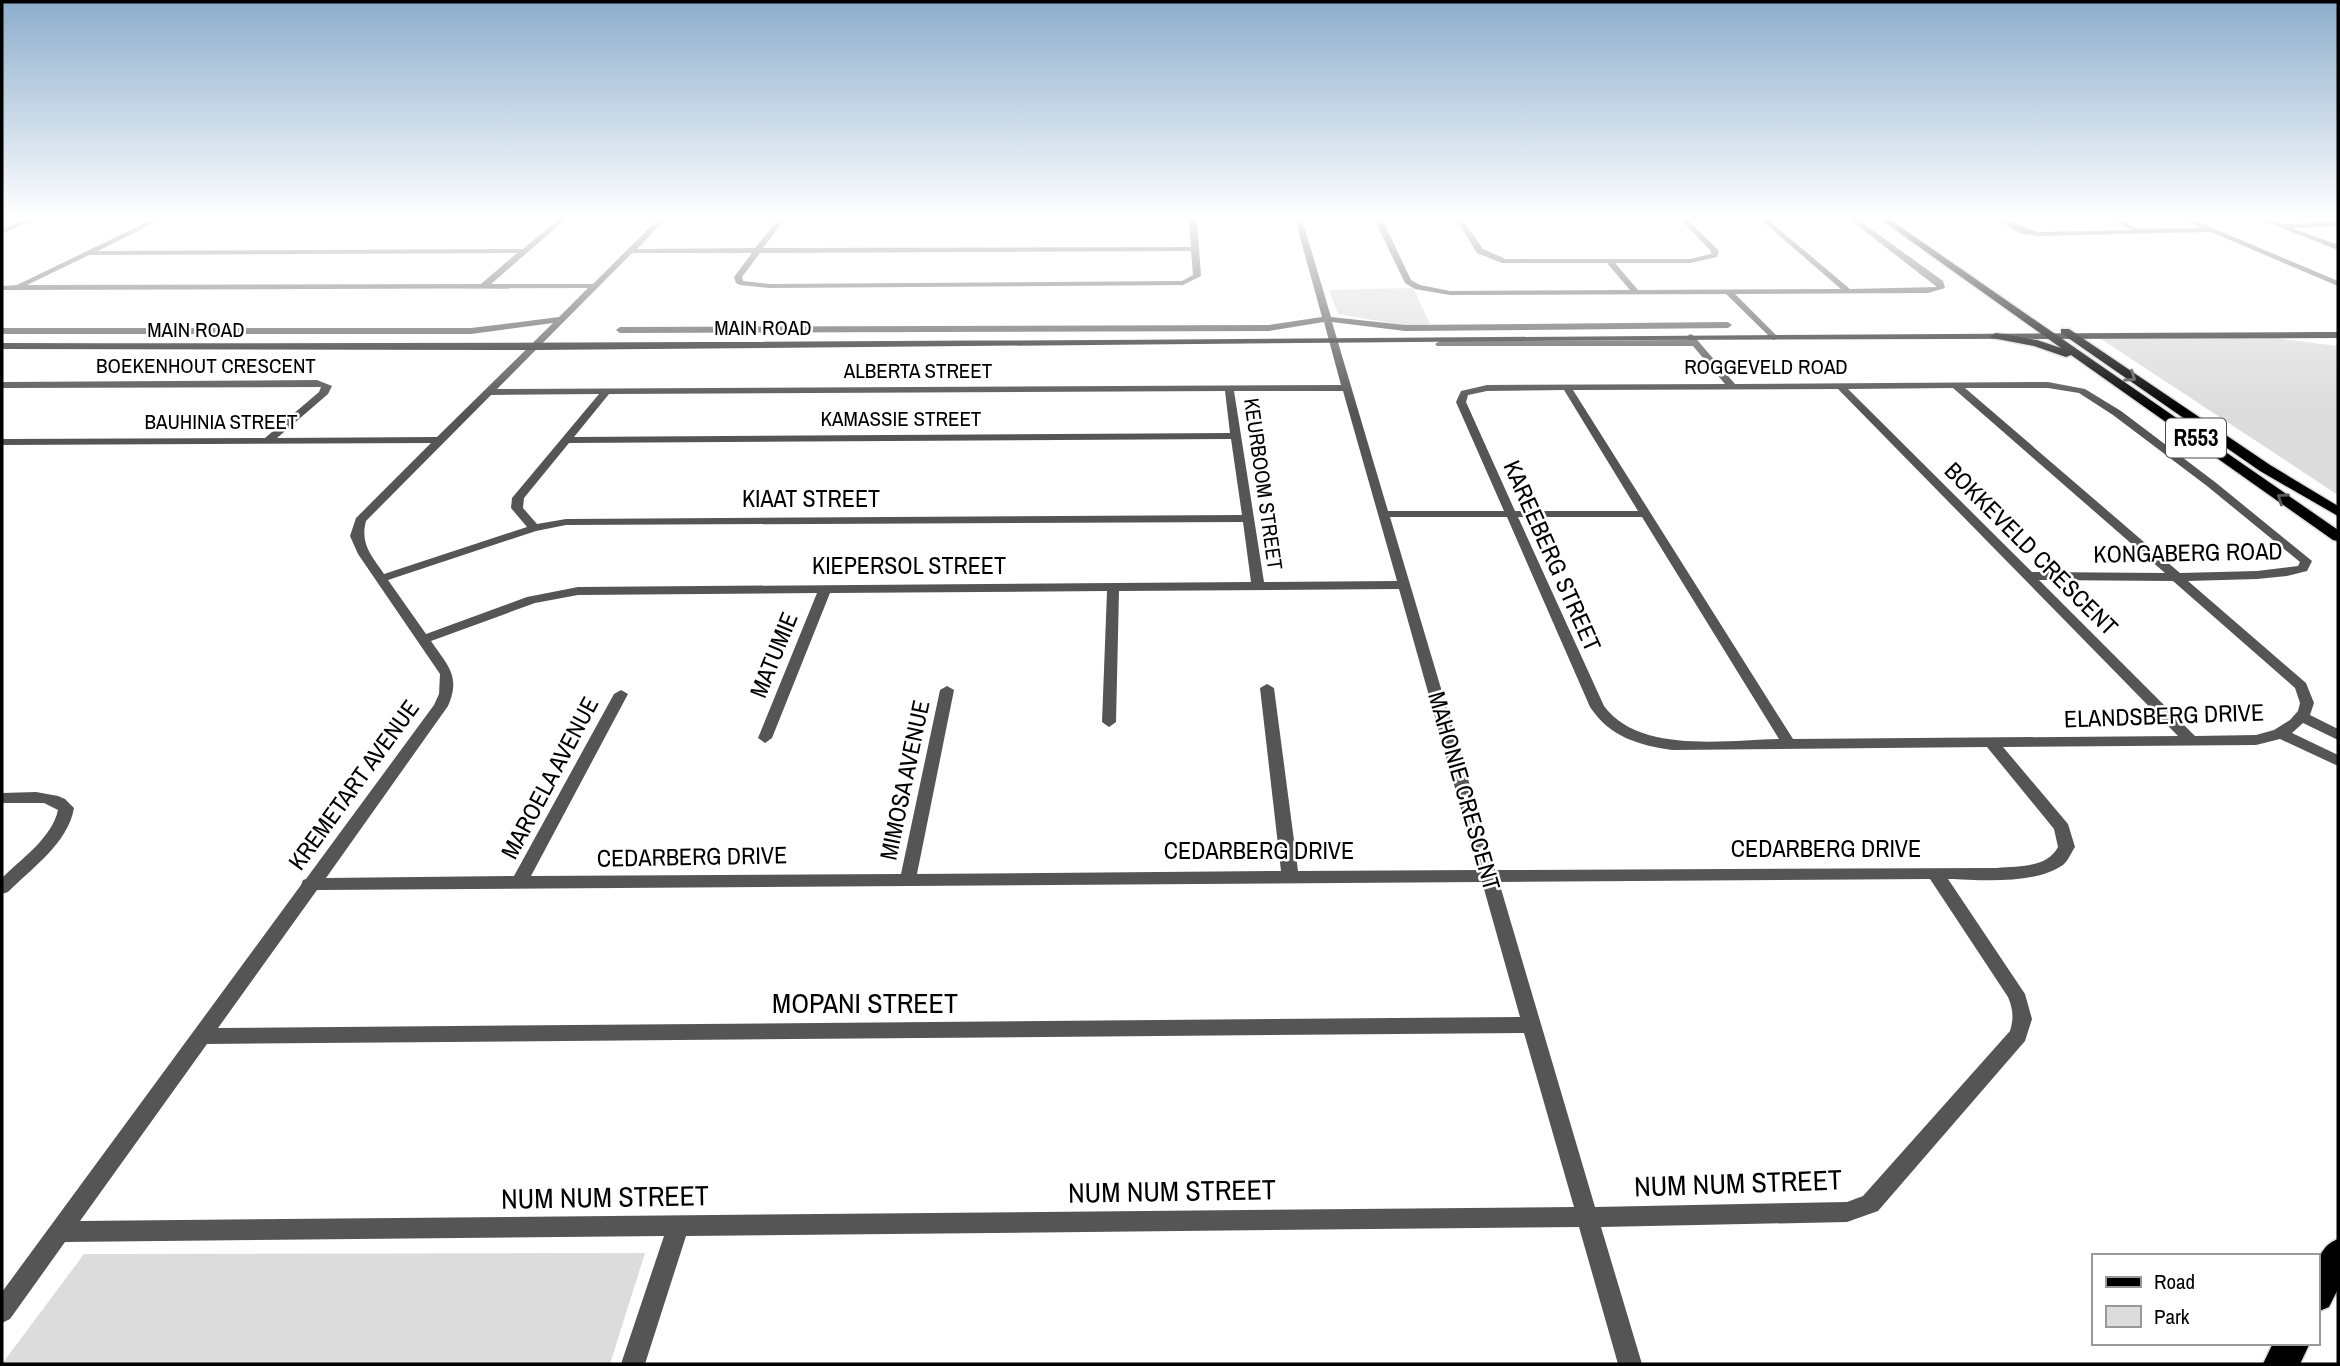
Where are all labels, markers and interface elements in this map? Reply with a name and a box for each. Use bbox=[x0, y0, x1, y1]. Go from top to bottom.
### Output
street label: MAIN ROAD bbox=[714, 313, 812, 342]
street label: MAIN ROAD bbox=[147, 315, 245, 344]
street label: BOEKENHOUT CRESCENT bbox=[96, 351, 316, 380]
street label: ROGGEVELD ROAD bbox=[1684, 352, 1848, 381]
street label: ALBERTA STREET bbox=[843, 356, 993, 385]
one-way arrow bbox=[2123, 369, 2136, 381]
street label: KEURBOOM STREET bbox=[1237, 396, 1290, 572]
street label: KAMASSIE STREET bbox=[821, 404, 982, 433]
street label: BAUHINIA STREET bbox=[144, 407, 298, 436]
road number: R553 bbox=[2166, 418, 2226, 458]
street label: KAREEBERG STREET bbox=[1496, 455, 1609, 656]
street label: BOKKEVELD CRESCENT bbox=[1938, 455, 2125, 642]
street label: KIAAT STREET bbox=[742, 482, 880, 514]
one-way arrow bbox=[2277, 494, 2290, 506]
street label: KONGABERG ROAD bbox=[2093, 534, 2283, 570]
street label: KIEPERSOL STREET bbox=[812, 549, 1006, 581]
street label: MATUMIE bbox=[742, 607, 805, 702]
street label: MAHONIE CRESCENT bbox=[1421, 688, 1509, 894]
street label: MAROELA AVENUE bbox=[493, 691, 605, 864]
street label: KREMETART AVENUE bbox=[281, 693, 426, 876]
street label: ELANDSBERG DRIVE bbox=[2063, 696, 2265, 734]
street label: MIMOSA AVENUE bbox=[871, 697, 937, 863]
street label: CEDARBERG DRIVE bbox=[1731, 832, 1921, 864]
street label: CEDARBERG DRIVE bbox=[1164, 834, 1354, 866]
street label: CEDARBERG DRIVE bbox=[597, 838, 787, 874]
street label: MOPANI STREET bbox=[772, 984, 958, 1022]
street label: NUM NUM STREET bbox=[1633, 1160, 1843, 1206]
street label: NUM NUM STREET bbox=[1068, 1170, 1276, 1212]
street label: NUM NUM STREET bbox=[501, 1176, 709, 1218]
legend bbox=[2092, 1254, 2319, 1345]
text: Road bbox=[2154, 1267, 2195, 1296]
text: Park bbox=[2154, 1302, 2190, 1331]

